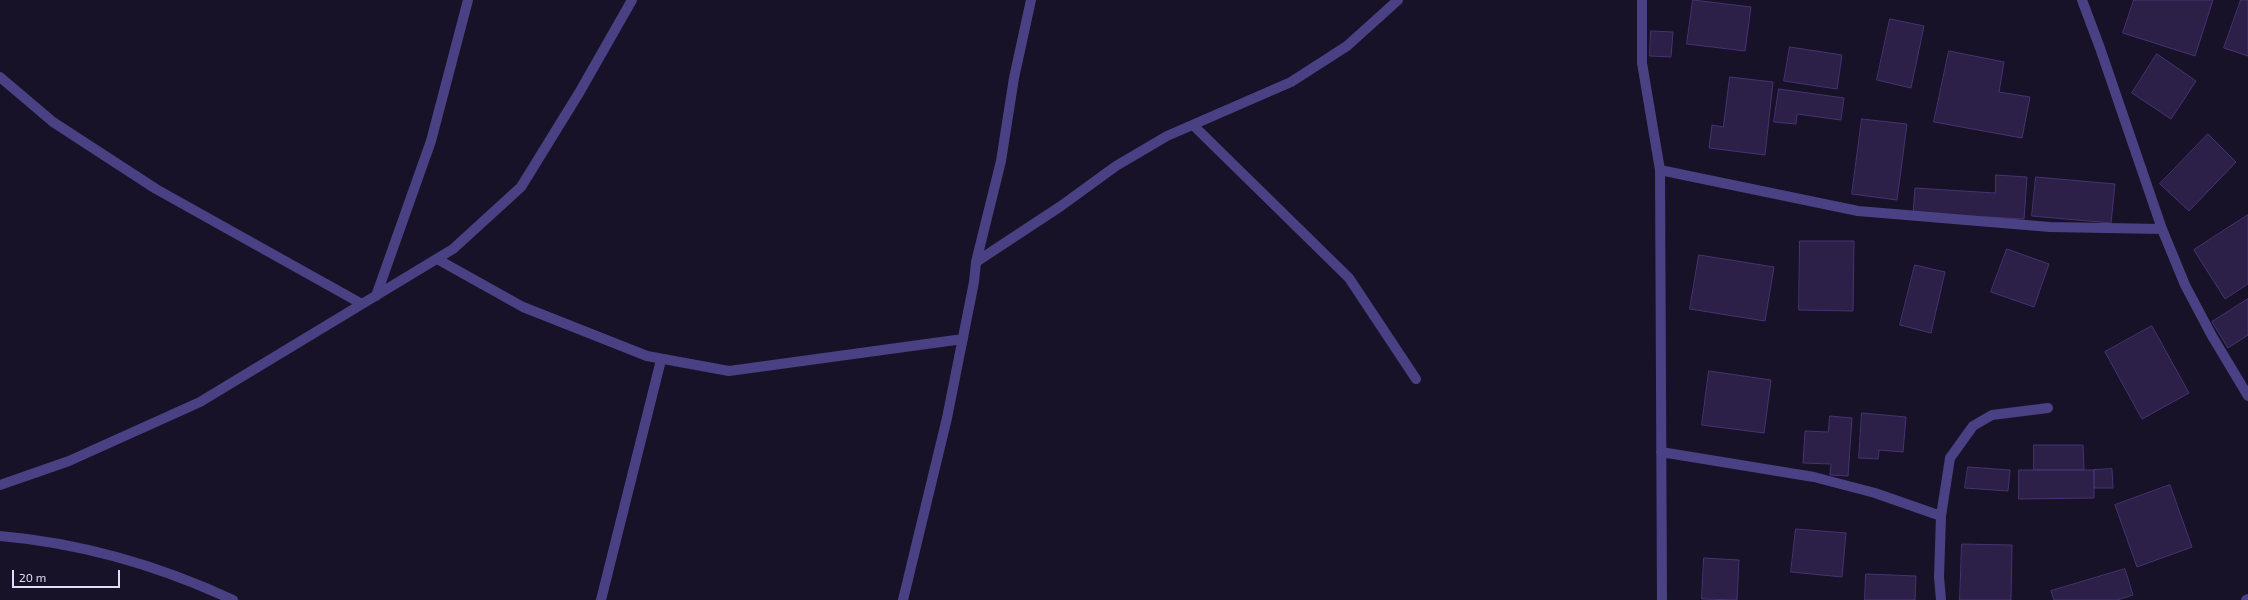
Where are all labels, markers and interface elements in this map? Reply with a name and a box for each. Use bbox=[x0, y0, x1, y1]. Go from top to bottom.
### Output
scale bar bbox=[14, 562, 122, 588]
text: 20 m bbox=[19, 570, 46, 584]

